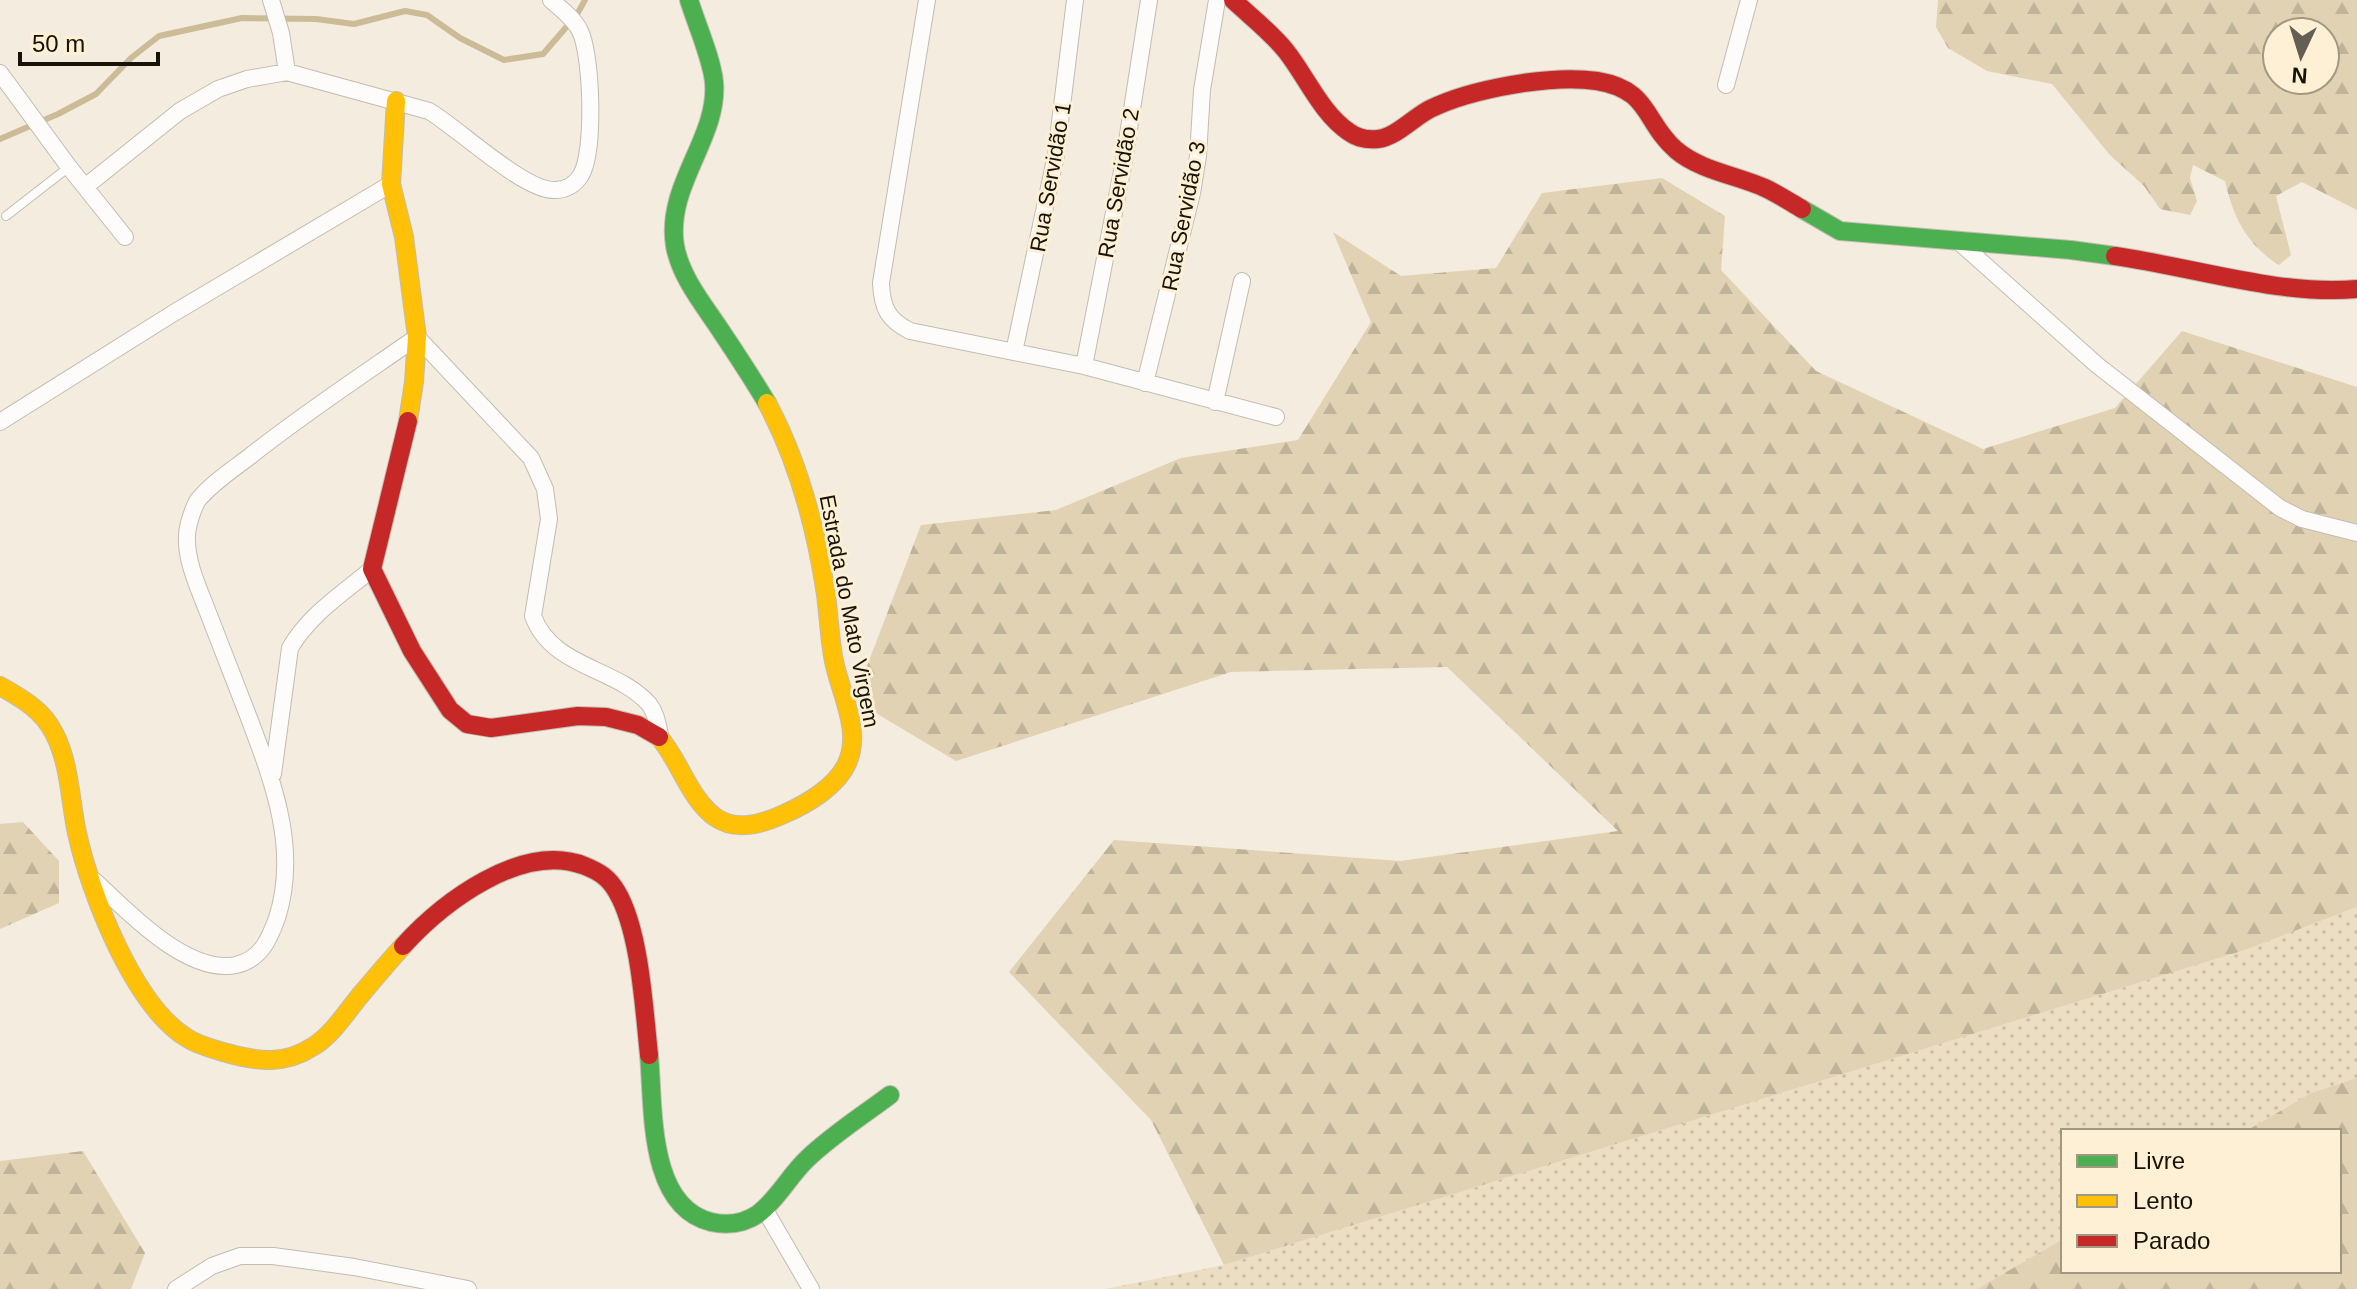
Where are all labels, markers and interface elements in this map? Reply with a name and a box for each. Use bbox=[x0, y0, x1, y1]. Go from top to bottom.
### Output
scale bar bbox=[20, 16, 158, 66]
north arrow bbox=[2261, 16, 2341, 96]
text: 50 m bbox=[32, 30, 85, 57]
text: N bbox=[2291, 62, 2308, 88]
street label: Rua Servidão 1 bbox=[1025, 100, 1076, 254]
street label: Rua Servidão 2 bbox=[1093, 106, 1144, 260]
street label: Rua Servidão 3 bbox=[1157, 139, 1210, 293]
street label: Estrada do Mato Virgem bbox=[815, 492, 884, 730]
legend bbox=[2061, 1129, 2341, 1273]
text: Livre bbox=[2133, 1147, 2185, 1174]
text: Lento bbox=[2133, 1187, 2193, 1214]
text: Parado bbox=[2133, 1227, 2210, 1254]

